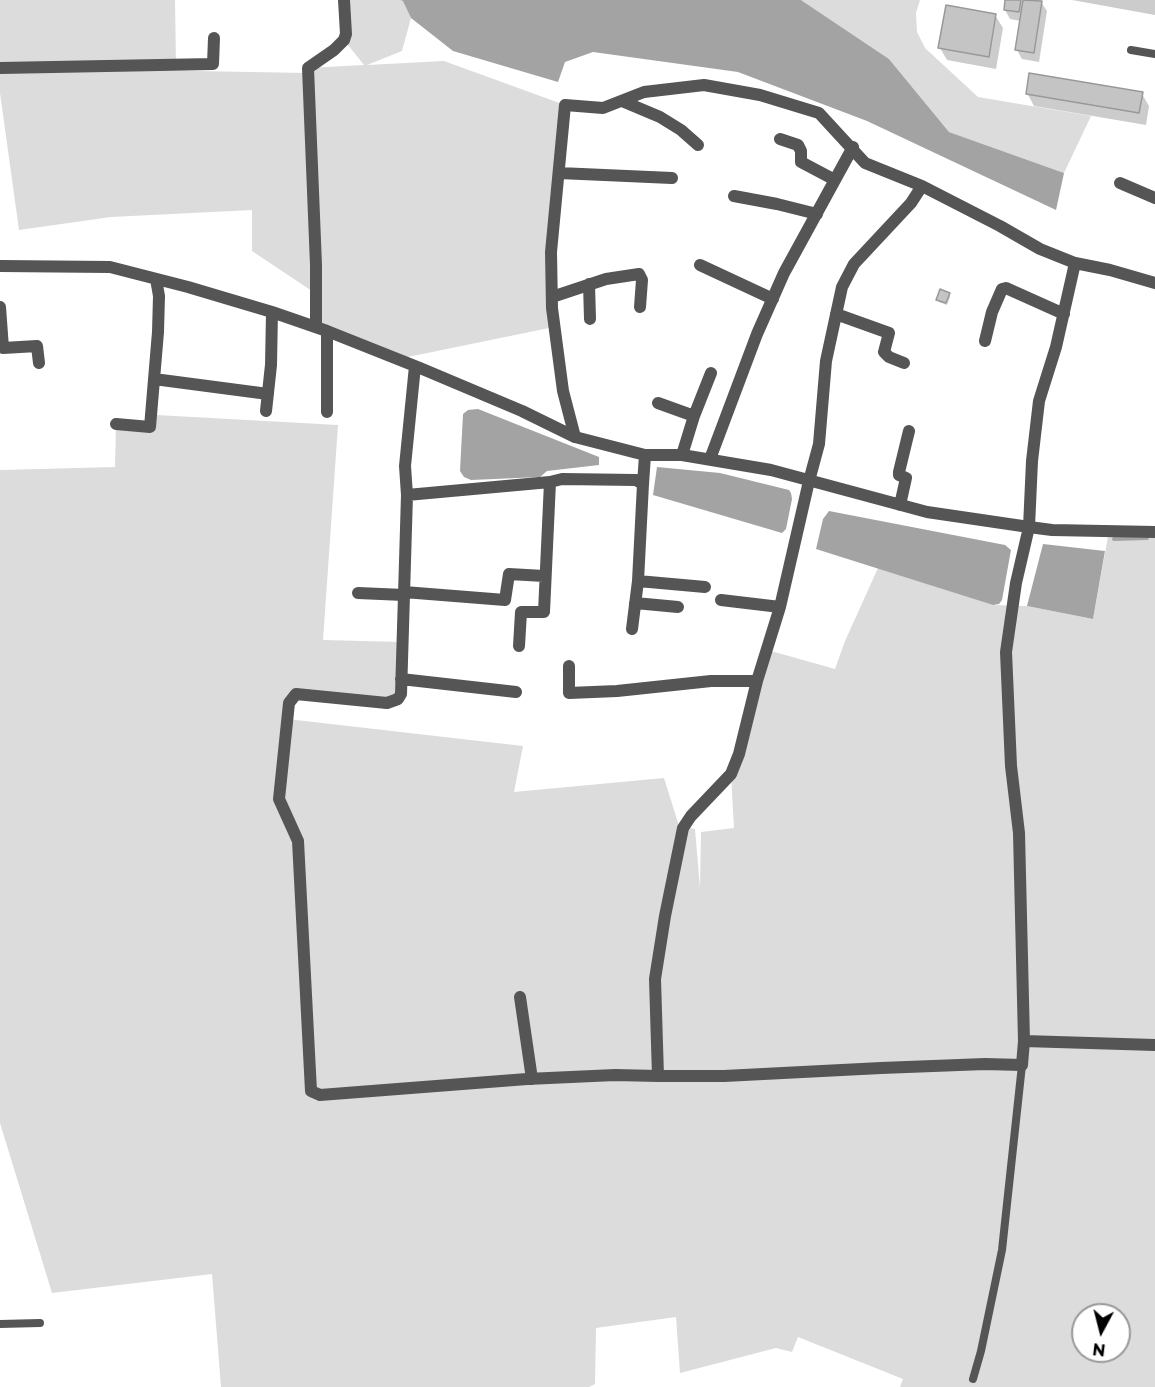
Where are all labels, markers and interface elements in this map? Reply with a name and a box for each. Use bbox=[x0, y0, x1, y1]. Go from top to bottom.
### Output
north arrow bbox=[1071, 1303, 1131, 1363]
text: N bbox=[1091, 1339, 1107, 1360]

